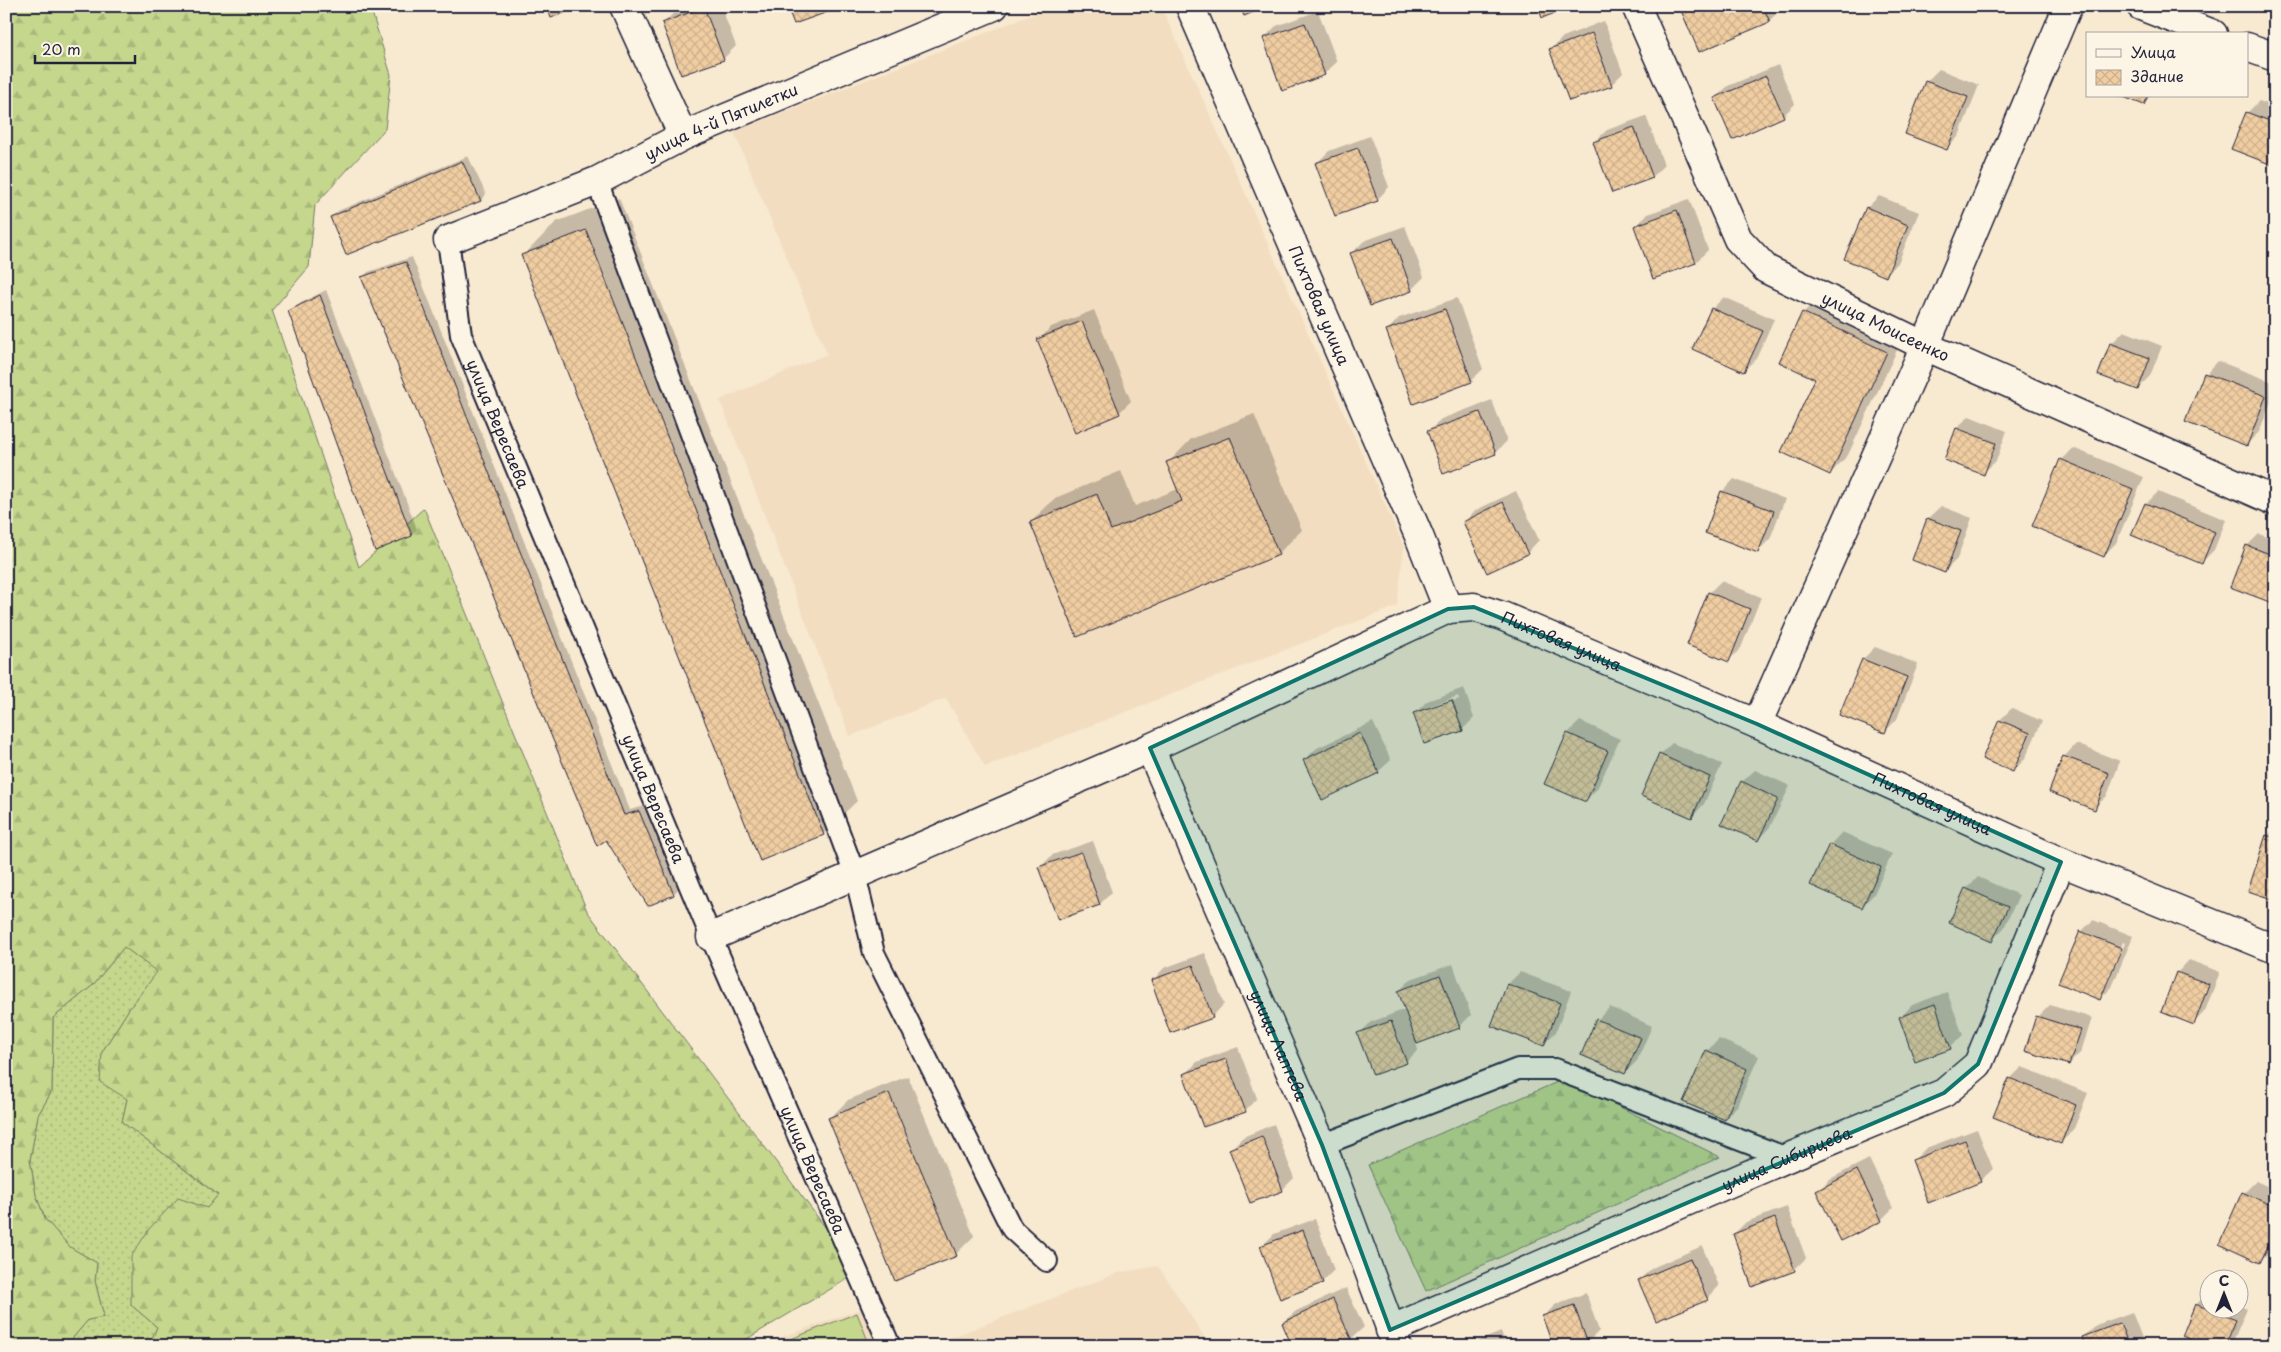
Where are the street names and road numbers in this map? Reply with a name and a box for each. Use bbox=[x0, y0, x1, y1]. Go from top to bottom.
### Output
street label: улица 4-й Пятилетки bbox=[639, 76, 801, 165]
street label: Пихтовая улица bbox=[1284, 241, 1357, 369]
street label: улица Моисеенко bbox=[1818, 285, 1954, 366]
street label: улица Вересаева bbox=[461, 355, 536, 492]
street label: Пихтовая улица bbox=[1498, 604, 1626, 676]
street label: улица Вересаева bbox=[617, 730, 692, 867]
street label: Пихтовая улица bbox=[1869, 765, 1996, 840]
street label: улица Лаптева bbox=[1245, 985, 1314, 1104]
street label: улица Вересаева bbox=[775, 1102, 852, 1237]
street label: улица Сибирцева bbox=[1717, 1120, 1855, 1196]

